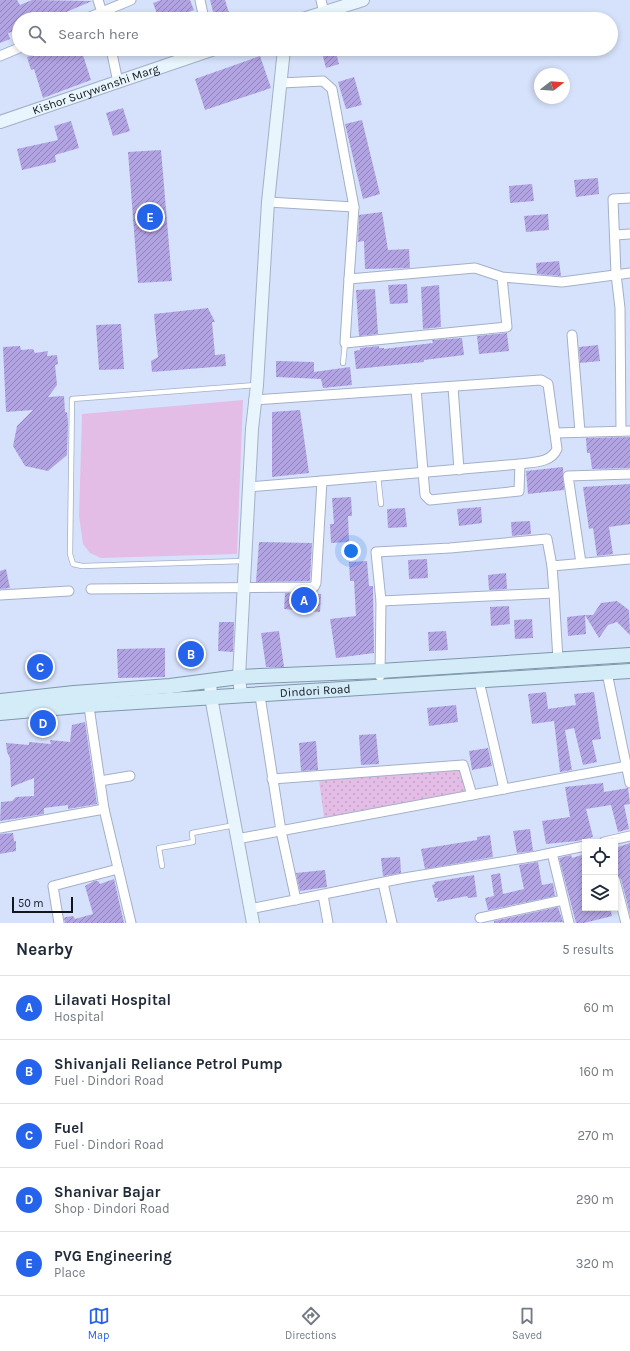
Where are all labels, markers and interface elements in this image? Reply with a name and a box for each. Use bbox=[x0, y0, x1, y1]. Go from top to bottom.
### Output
search box bbox=[12, 12, 618, 56]
icon: search bbox=[26, 23, 48, 45]
text: Search here bbox=[58, 25, 139, 43]
street label: Kishor Surywanshi Marg bbox=[30, 61, 161, 117]
north arrow bbox=[534, 68, 570, 104]
pin: E bbox=[137, 202, 163, 232]
your location bbox=[341, 541, 361, 561]
pin: A bbox=[291, 585, 317, 615]
pin: B bbox=[178, 639, 204, 669]
pin: C bbox=[27, 652, 53, 682]
street label: Dindori Road bbox=[279, 682, 351, 700]
pin: D bbox=[30, 708, 56, 738]
map controls bbox=[582, 839, 618, 911]
button: locate bbox=[582, 839, 618, 875]
button: layers bbox=[582, 875, 618, 911]
scale bar bbox=[12, 895, 73, 914]
text: 50 m bbox=[18, 897, 44, 910]
text: Nearby bbox=[16, 939, 73, 959]
text: 5 results bbox=[562, 942, 614, 957]
text: Lilavati Hospital bbox=[54, 991, 171, 1009]
text: A bbox=[25, 1000, 33, 1015]
text: 60 m bbox=[584, 1000, 614, 1015]
text: Hospital bbox=[54, 1009, 104, 1024]
text: Shivanjali Reliance Petrol Pump bbox=[54, 1055, 283, 1073]
text: B bbox=[25, 1064, 33, 1079]
text: 160 m bbox=[579, 1064, 614, 1079]
text: Fuel · Dindori Road bbox=[54, 1073, 164, 1088]
text: Fuel bbox=[54, 1119, 84, 1137]
text: C bbox=[25, 1128, 33, 1143]
text: 270 m bbox=[577, 1128, 614, 1143]
text: Fuel · Dindori Road bbox=[54, 1137, 164, 1152]
text: Shanivar Bajar bbox=[54, 1183, 160, 1201]
text: D bbox=[25, 1192, 33, 1207]
text: 290 m bbox=[576, 1192, 614, 1207]
text: Shop · Dindori Road bbox=[54, 1201, 170, 1216]
text: PVG Engineering bbox=[54, 1247, 172, 1265]
text: E bbox=[25, 1256, 33, 1271]
text: 320 m bbox=[576, 1256, 614, 1271]
text: Place bbox=[54, 1265, 85, 1280]
tab: Map bbox=[88, 1305, 110, 1342]
tab: Directions bbox=[285, 1305, 337, 1342]
tab: Saved bbox=[512, 1305, 542, 1342]

